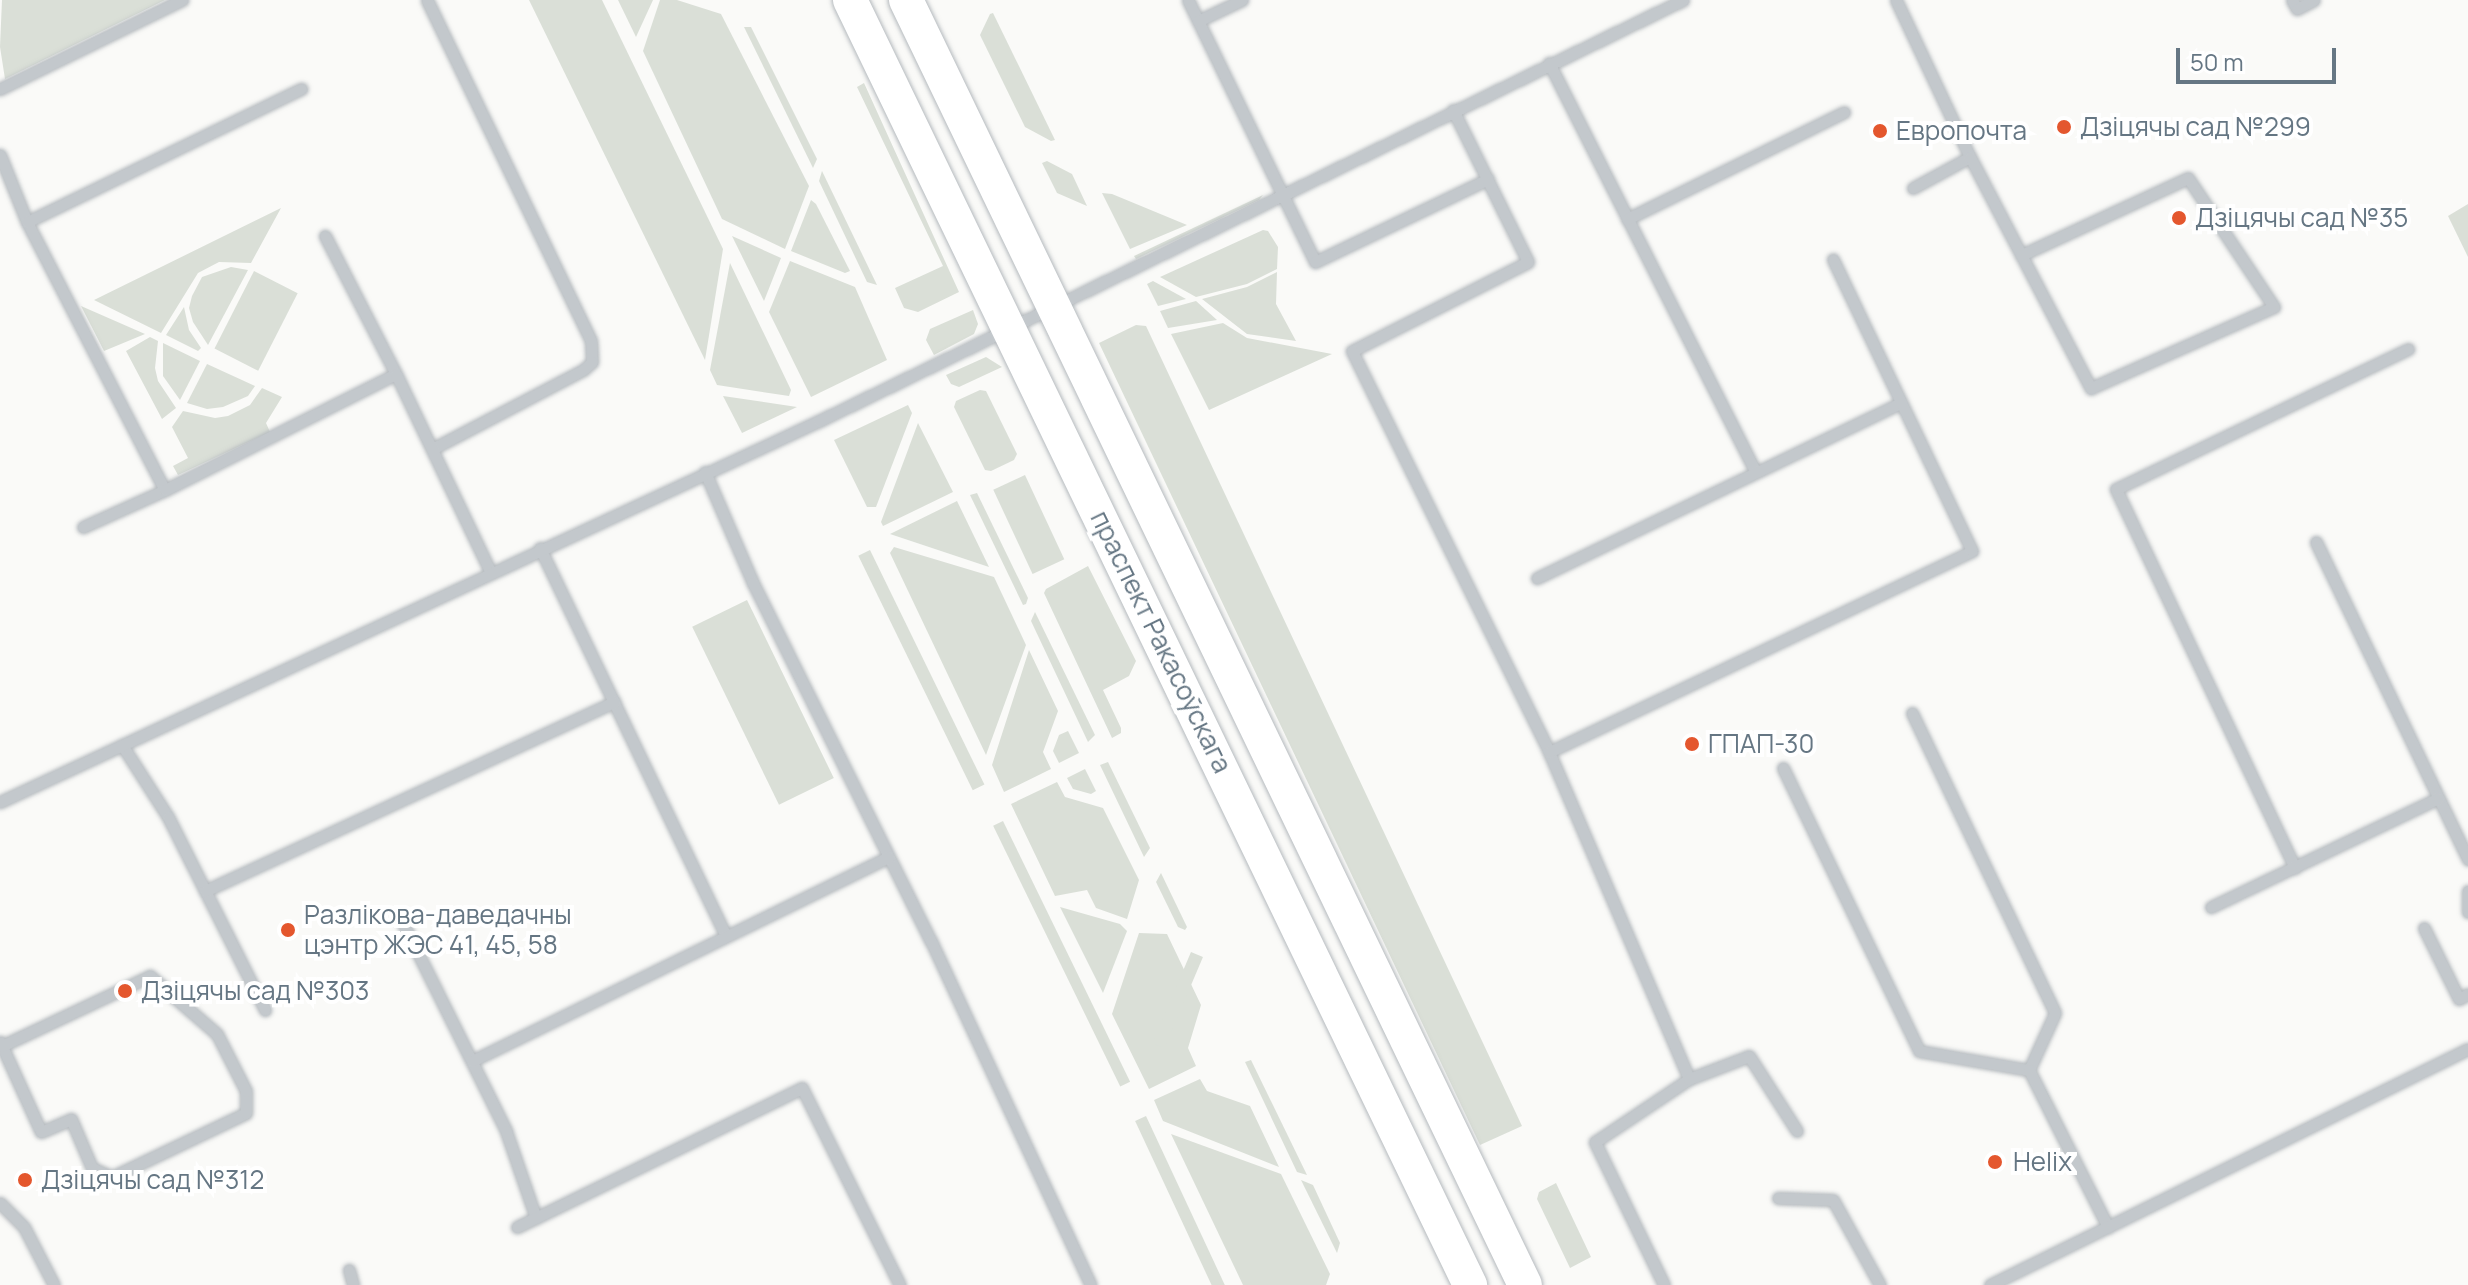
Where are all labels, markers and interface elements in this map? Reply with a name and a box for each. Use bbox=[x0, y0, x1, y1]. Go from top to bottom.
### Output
scale bar bbox=[2180, 32, 2340, 82]
text: 50 m bbox=[2190, 45, 2244, 78]
place label: Дзіцячы сад №299 bbox=[2080, 111, 2311, 143]
place label: Европочта bbox=[1896, 115, 2027, 147]
marker: Дзіцячы сад №299 bbox=[2055, 118, 2073, 136]
marker: Европочта bbox=[1871, 122, 1889, 140]
place label: Дзіцячы сад №35 bbox=[2195, 202, 2408, 234]
marker: Дзіцячы сад №35 bbox=[2170, 209, 2188, 227]
street label: праспект Ракасоўскага bbox=[1084, 506, 1238, 778]
place label: ГПАП-30 bbox=[1708, 728, 1814, 760]
marker: ГПАП-30 bbox=[1683, 735, 1701, 753]
place label: Разлікова-даведачны цэнтр ЖЭС 41, 45, 58 bbox=[304, 899, 572, 960]
marker: Разлікова-даведачны цэнтр ЖЭС 41, 45, 58 bbox=[279, 921, 297, 939]
place label: Дзіцячы сад №303 bbox=[141, 975, 369, 1007]
marker: Дзіцячы сад №303 bbox=[116, 982, 134, 1000]
place label: Helix bbox=[2013, 1146, 2072, 1178]
marker: Helix bbox=[1984, 1151, 2006, 1173]
place label: Дзіцячы сад №312 bbox=[41, 1164, 264, 1196]
marker: Дзіцячы сад №312 bbox=[16, 1171, 34, 1189]

